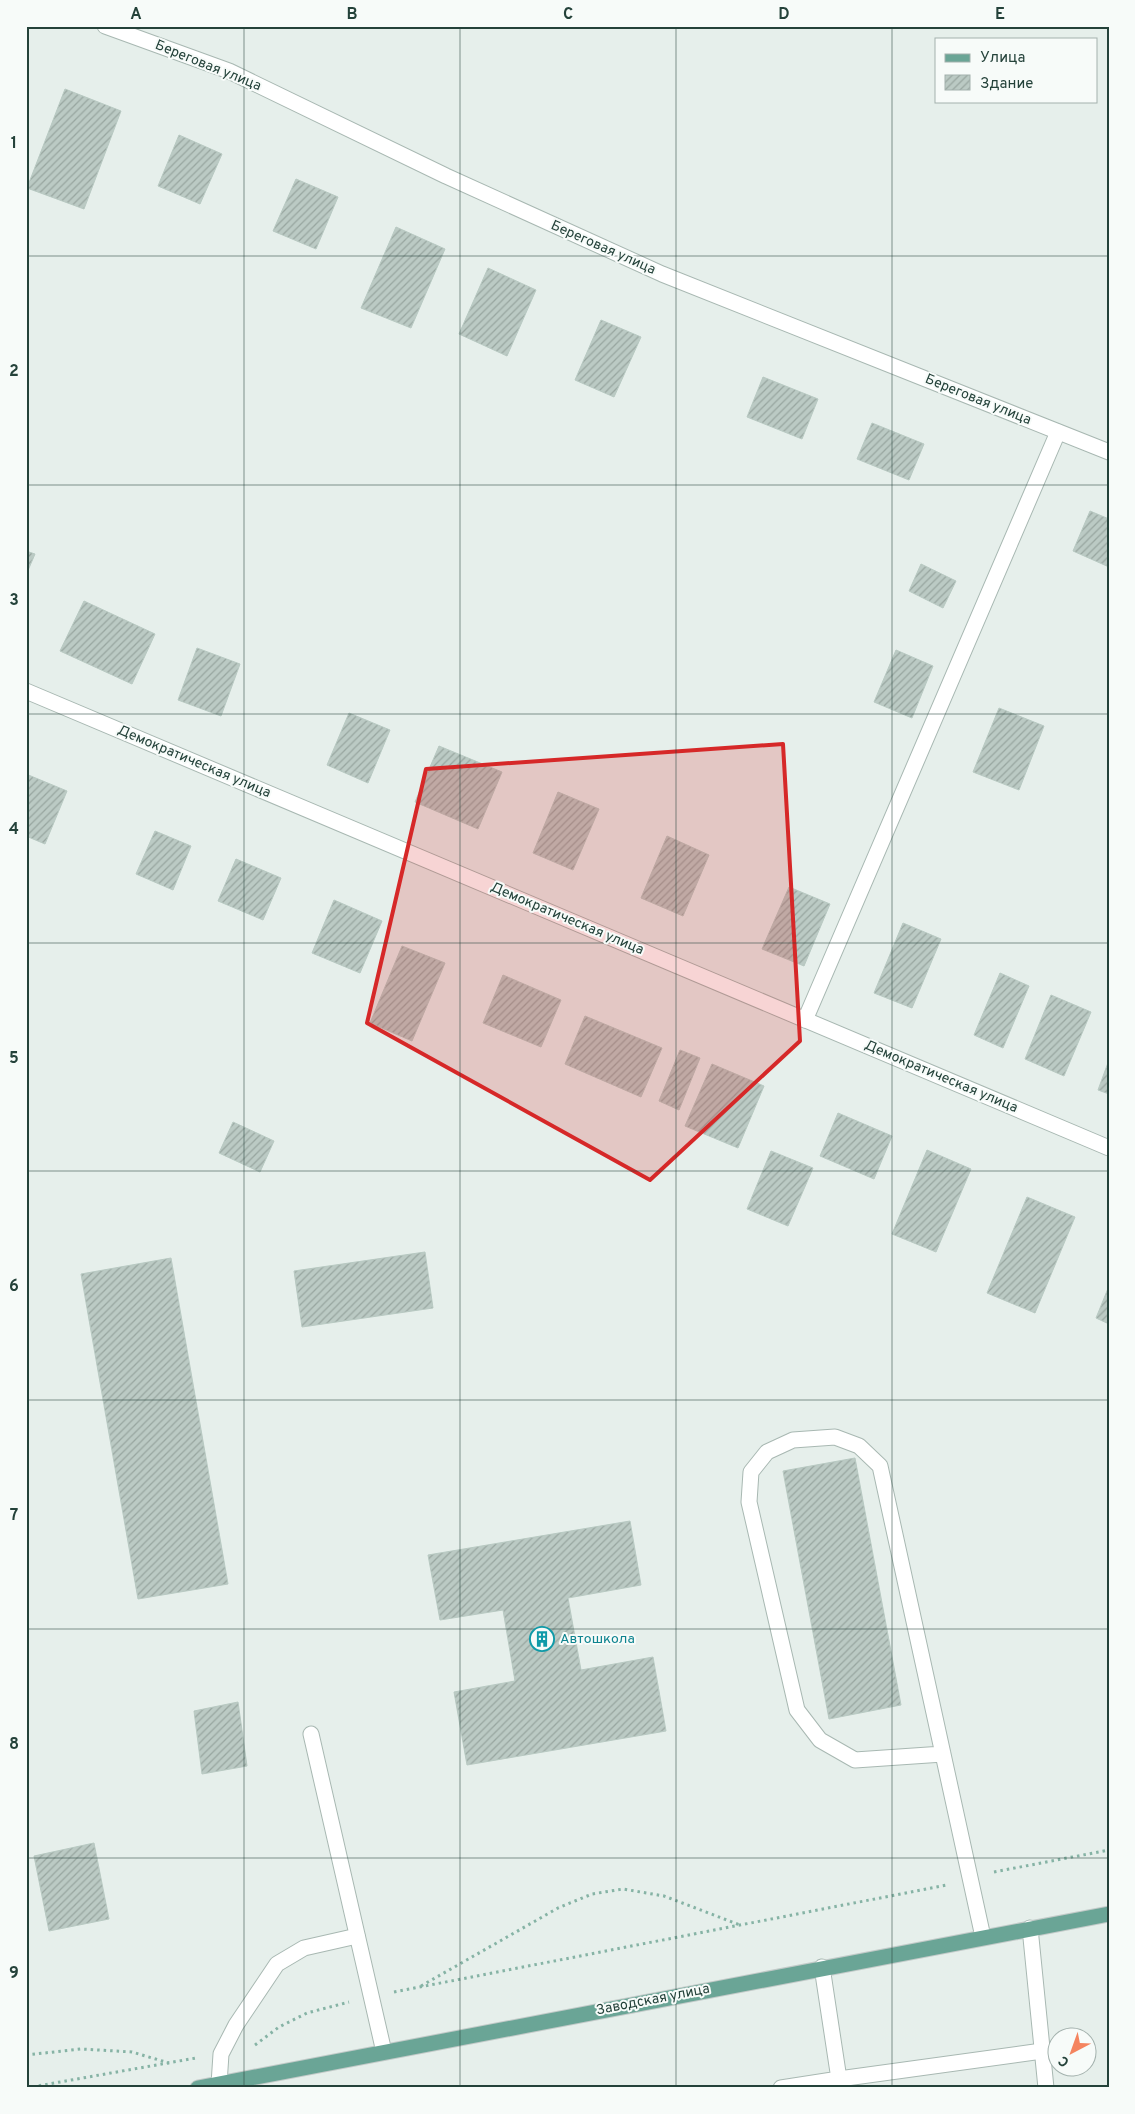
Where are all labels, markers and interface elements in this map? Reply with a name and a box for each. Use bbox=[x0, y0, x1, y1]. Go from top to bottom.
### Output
text: A bbox=[130, 5, 142, 25]
text: B bbox=[346, 5, 358, 25]
text: C bbox=[563, 5, 573, 25]
text: D bbox=[778, 5, 790, 25]
text: E bbox=[995, 5, 1005, 25]
street label: Береговая улица bbox=[152, 37, 264, 95]
legend bbox=[935, 38, 1098, 102]
text: Улица bbox=[980, 49, 1025, 68]
text: Здание bbox=[980, 75, 1033, 94]
text: 1 bbox=[11, 134, 17, 154]
street label: Береговая улица bbox=[548, 217, 658, 279]
text: 2 bbox=[9, 362, 19, 382]
street label: Береговая улица bbox=[922, 371, 1034, 429]
text: 3 bbox=[9, 591, 19, 611]
street label: Демократическая улица bbox=[115, 722, 273, 802]
text: 4 bbox=[9, 820, 19, 840]
street label: Демократическая улица bbox=[488, 879, 646, 959]
street label: Демократическая улица bbox=[862, 1037, 1020, 1117]
text: 5 bbox=[9, 1049, 19, 1069]
text: 6 bbox=[9, 1277, 19, 1297]
text: 7 bbox=[10, 1506, 18, 1526]
building icon: Автошкола bbox=[529, 1626, 555, 1652]
place label: Автошкола bbox=[560, 1631, 635, 1648]
text: 8 bbox=[9, 1735, 19, 1755]
text: 9 bbox=[9, 1964, 19, 1984]
street label: Заводская улица bbox=[595, 1981, 711, 2019]
north arrow bbox=[1048, 2026, 1098, 2076]
text: С bbox=[1055, 2051, 1073, 2070]

